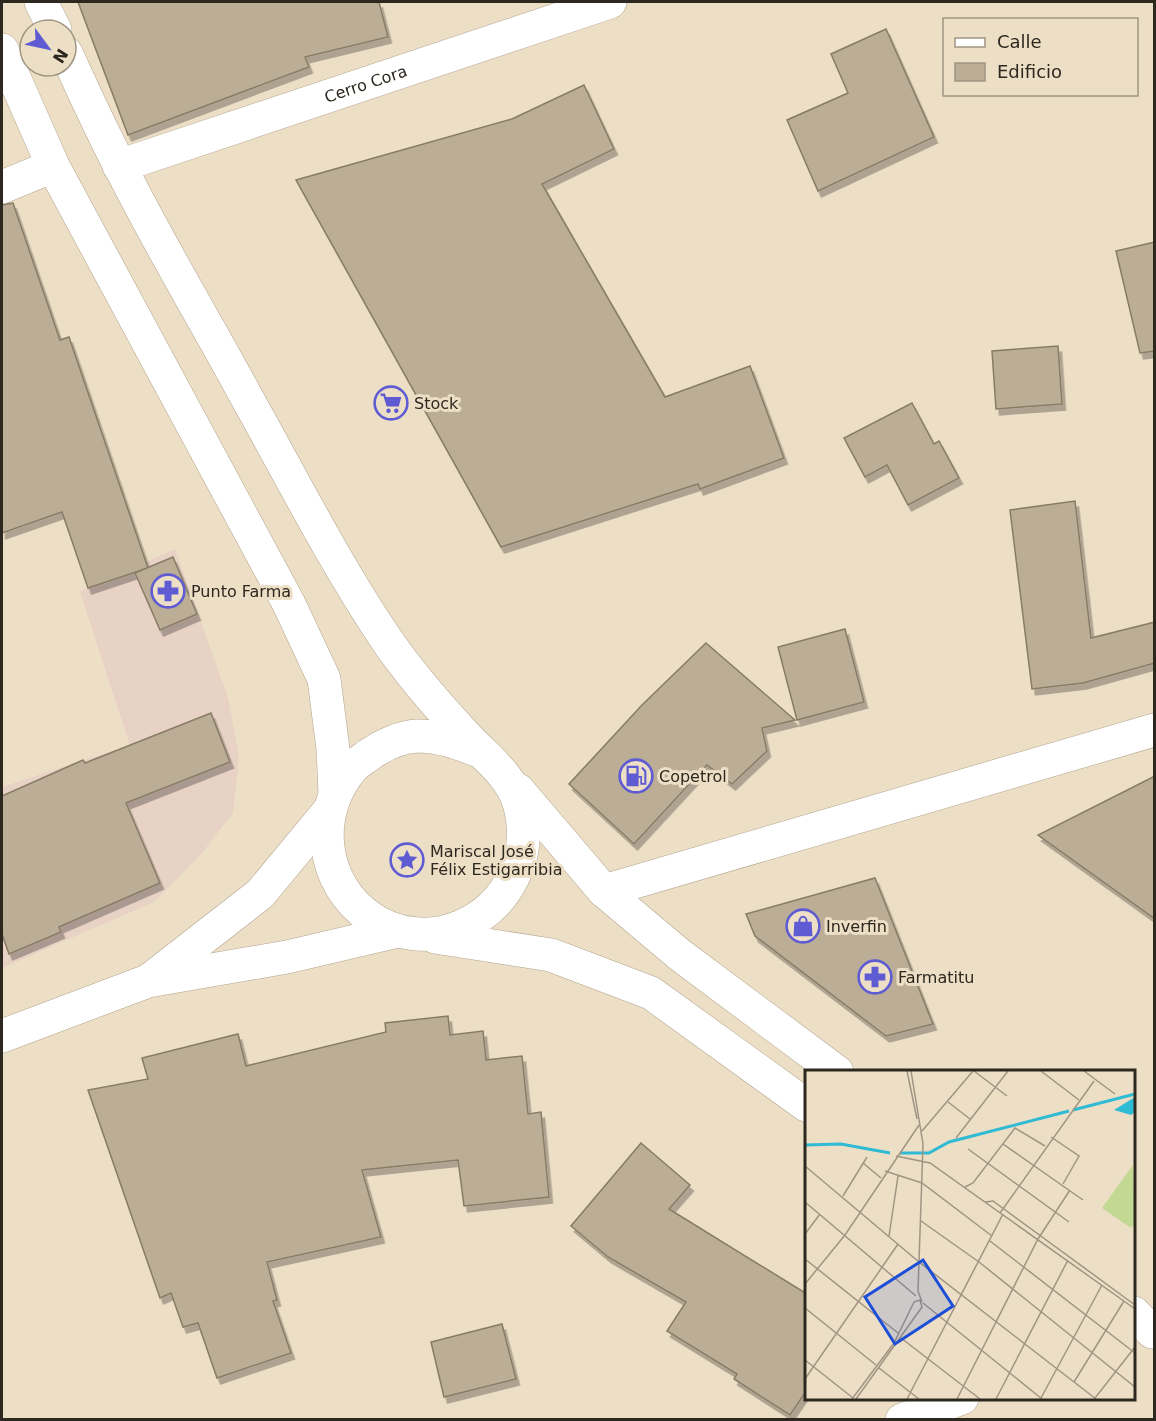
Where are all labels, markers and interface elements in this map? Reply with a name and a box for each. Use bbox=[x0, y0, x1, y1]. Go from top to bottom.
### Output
north arrow bbox=[18, 18, 78, 78]
legend bbox=[943, 18, 1138, 96]
text: Calle bbox=[997, 31, 1042, 52]
text: N bbox=[49, 45, 72, 67]
text: Edificio bbox=[997, 61, 1062, 82]
street label: Cerro Cora bbox=[322, 62, 409, 107]
supermarket icon: Stock bbox=[373, 385, 409, 421]
place label: Stock bbox=[414, 394, 459, 413]
pharmacy icon: Punto Farma bbox=[150, 573, 186, 609]
place label: Punto Farma bbox=[191, 582, 291, 601]
fuel station icon: Copetrol bbox=[618, 758, 654, 794]
place label: Copetrol bbox=[659, 767, 727, 786]
place icon: Mariscal José Félix Estigarribia bbox=[389, 842, 425, 878]
place label: Mariscal José Félix Estigarribia bbox=[430, 842, 562, 879]
shop icon: Inverfin bbox=[785, 908, 821, 944]
place label: Inverfin bbox=[826, 917, 887, 936]
pharmacy icon: Farmatitu bbox=[857, 959, 893, 995]
place label: Farmatitu bbox=[898, 968, 974, 987]
inset map bbox=[805, 1070, 1135, 1400]

